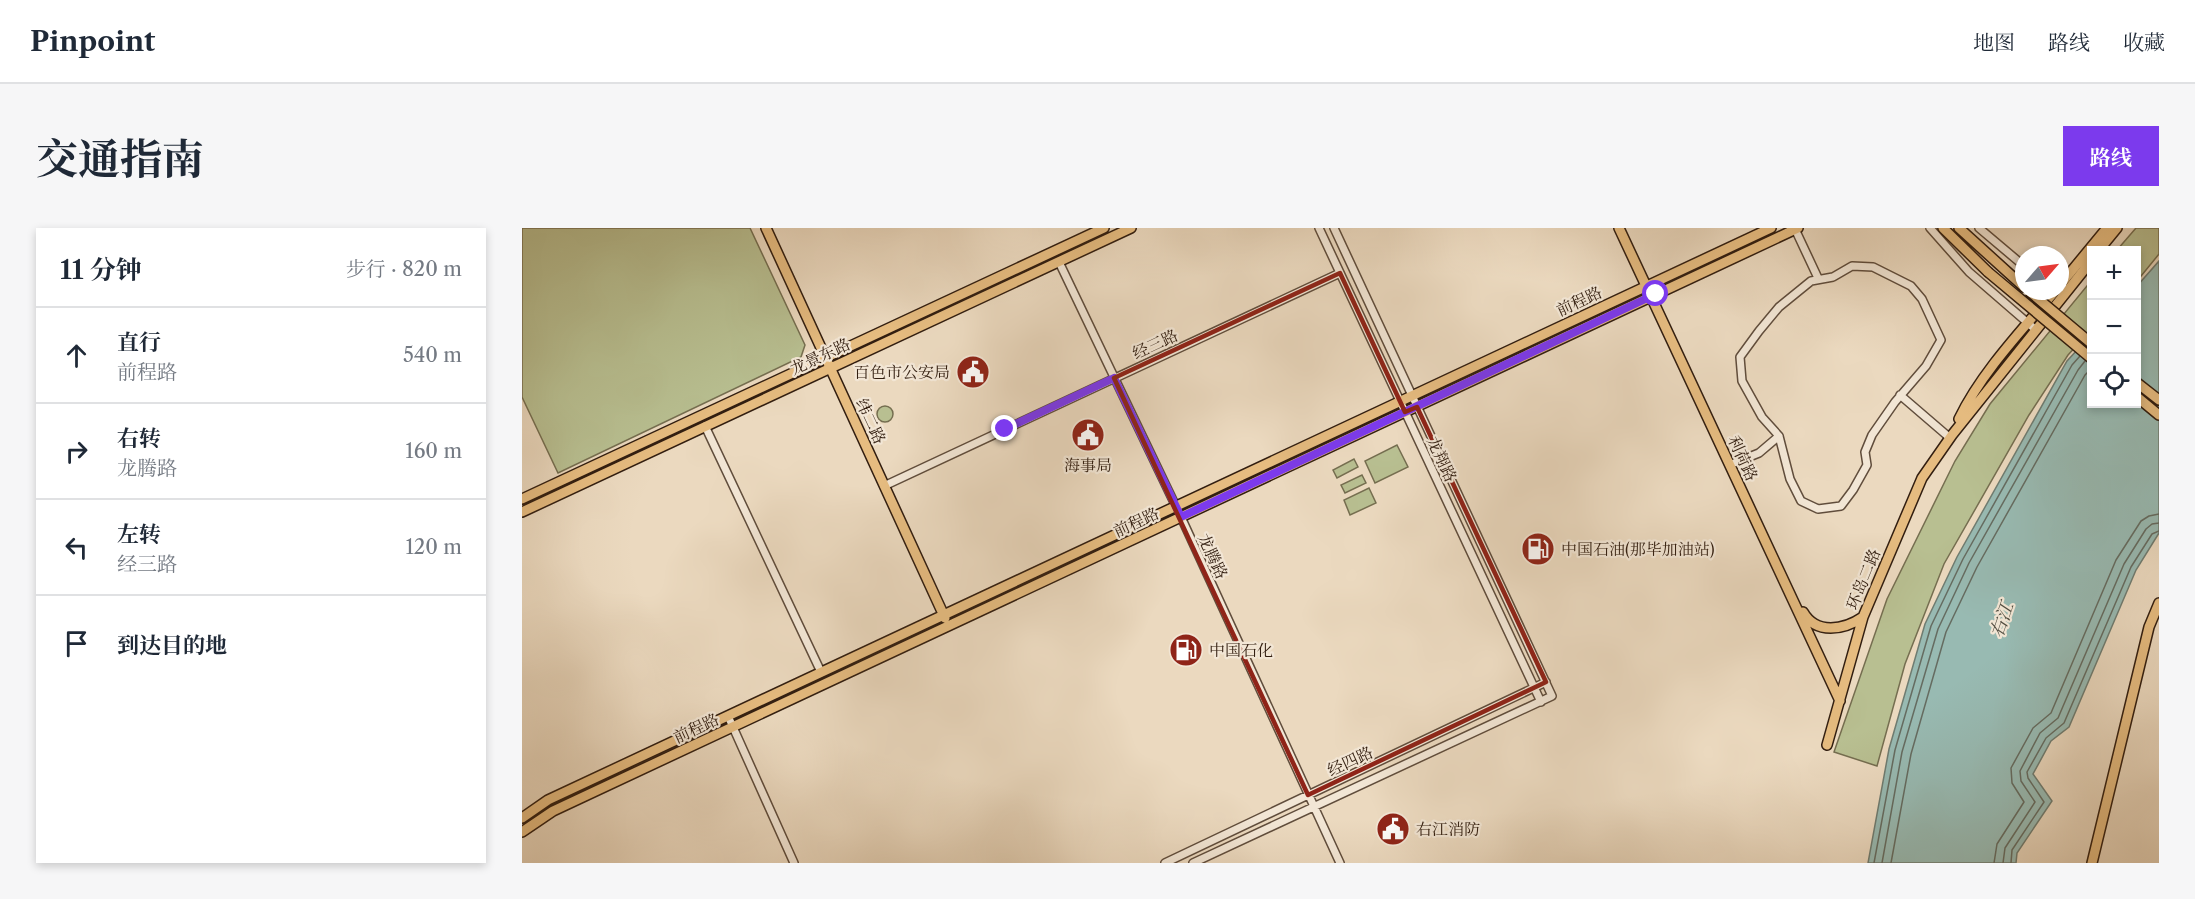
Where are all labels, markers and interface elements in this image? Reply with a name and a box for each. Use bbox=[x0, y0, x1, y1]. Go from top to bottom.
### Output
text: Pinpoint bbox=[30, 24, 155, 58]
text: 地图 bbox=[1973, 30, 2015, 55]
text: 路线 bbox=[2048, 30, 2090, 55]
text: 收藏 bbox=[2123, 30, 2165, 55]
button: 路线 bbox=[2063, 126, 2159, 186]
text: 交通指南 bbox=[36, 133, 204, 185]
north arrow bbox=[2015, 246, 2069, 300]
map controls bbox=[2087, 246, 2141, 408]
button: + bbox=[2087, 246, 2141, 300]
text: 11 分钟 bbox=[60, 254, 142, 286]
text: 步行 · 820 m bbox=[346, 257, 462, 281]
route start bbox=[1642, 280, 1668, 306]
street label: 前程路 bbox=[1553, 282, 1605, 320]
button: − bbox=[2087, 300, 2141, 354]
street label: 经三路 bbox=[1129, 325, 1181, 363]
text: 直行 bbox=[117, 329, 161, 356]
street label: 龙景东路 bbox=[787, 333, 853, 379]
icon: ahead bbox=[60, 339, 93, 372]
text: 540 m bbox=[403, 343, 462, 367]
public building icon: 百色市公安局 bbox=[955, 354, 991, 390]
button: locate bbox=[2087, 354, 2141, 408]
text: 前程路 bbox=[117, 360, 177, 384]
place label: 百色市公安局 bbox=[854, 362, 950, 382]
street label: 纬二路 bbox=[852, 395, 890, 447]
route end bbox=[991, 415, 1017, 441]
public building icon: 海事局 bbox=[1070, 417, 1106, 453]
text: 右转 bbox=[117, 425, 161, 452]
street label: 利荷路 bbox=[1724, 432, 1762, 484]
street label: 龙翔路 bbox=[1423, 433, 1461, 485]
icon: right bbox=[60, 435, 93, 468]
text: 160 m bbox=[405, 439, 462, 463]
place label: 海事局 bbox=[1064, 455, 1112, 475]
text: 龙腾路 bbox=[117, 456, 177, 480]
street label: 前程路 bbox=[1110, 503, 1162, 541]
text: 左转 bbox=[117, 521, 161, 548]
street label: 龙腾路 bbox=[1194, 530, 1232, 582]
icon: left bbox=[60, 531, 93, 564]
fuel station icon: 中国石油(那毕加油站) bbox=[1520, 531, 1556, 567]
text: 120 m bbox=[405, 535, 462, 559]
place label: 中国石油(那毕加油站) bbox=[1561, 539, 1715, 559]
street label: 环岛二路 bbox=[1842, 546, 1884, 612]
text: 经三路 bbox=[117, 552, 177, 576]
water label: 右江 bbox=[1986, 597, 2019, 641]
icon: arrive bbox=[60, 627, 93, 660]
text: 到达目的地 bbox=[117, 632, 227, 659]
fuel station icon: 中国石化 bbox=[1168, 632, 1204, 668]
place label: 中国石化 bbox=[1209, 640, 1273, 660]
street label: 前程路 bbox=[670, 709, 722, 747]
street label: 经四路 bbox=[1324, 742, 1376, 780]
public building icon: 右江消防 bbox=[1375, 811, 1411, 847]
place label: 右江消防 bbox=[1416, 819, 1480, 839]

